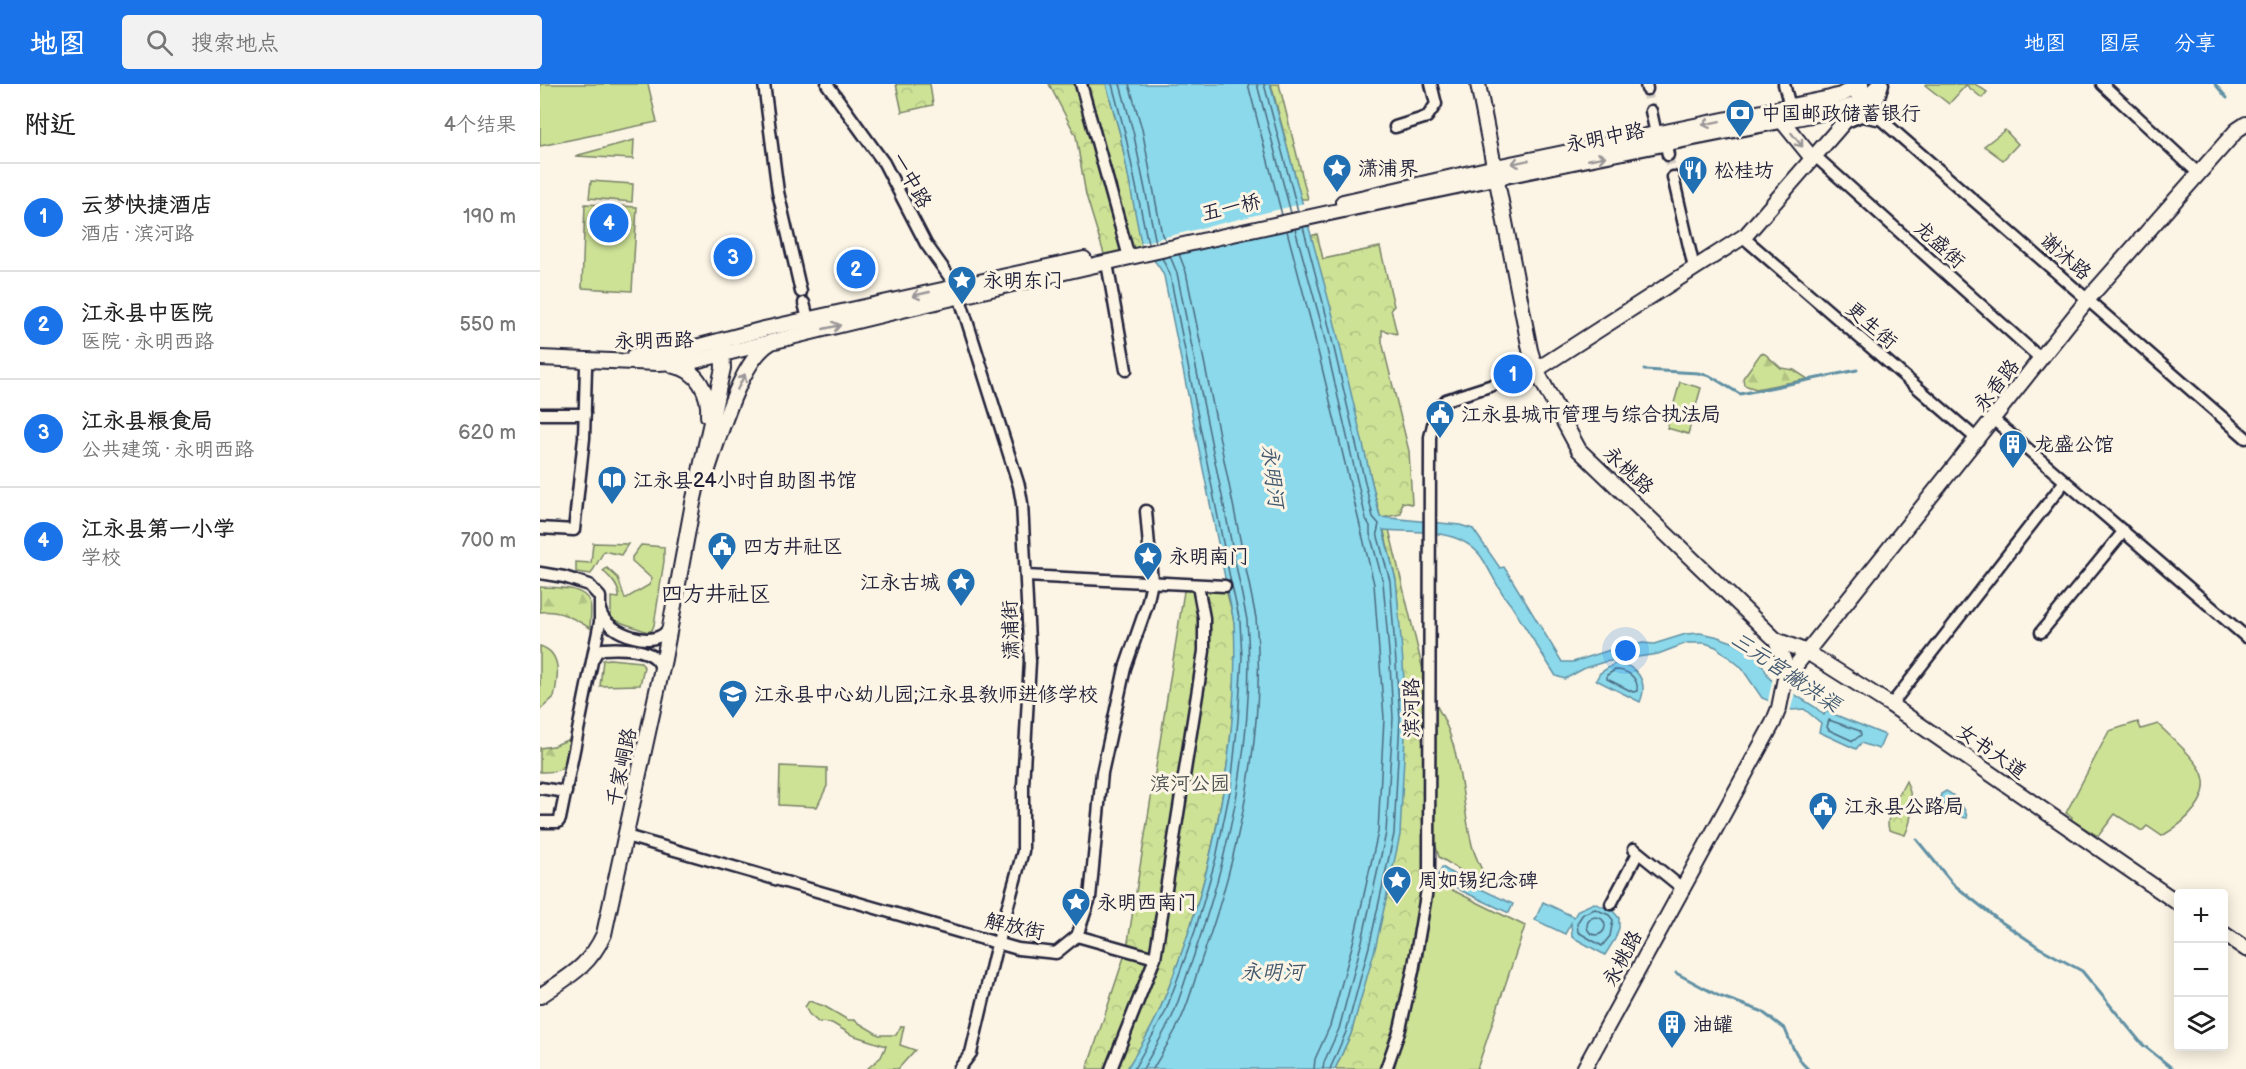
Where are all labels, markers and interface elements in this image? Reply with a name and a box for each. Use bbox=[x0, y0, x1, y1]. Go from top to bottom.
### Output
search box bbox=[122, 15, 542, 69]
icon: search bbox=[143, 26, 176, 59]
text: 地图 bbox=[30, 28, 86, 61]
text: 搜索地点 bbox=[191, 30, 279, 57]
text: 地图 bbox=[2024, 31, 2066, 56]
text: 图层 bbox=[2099, 31, 2141, 56]
text: 分享 bbox=[2174, 31, 2216, 56]
bank icon: 中国邮政储蓄银行 bbox=[1724, 97, 1756, 139]
place label: 中国邮政储蓄银行 bbox=[1761, 102, 1921, 126]
text: 附近 bbox=[24, 110, 76, 141]
text: 4个结果 bbox=[444, 113, 516, 137]
street label: 永明中路 bbox=[1564, 118, 1648, 157]
one-way arrow bbox=[1702, 118, 1721, 129]
one-way arrow bbox=[1790, 132, 1804, 147]
street label: 一中路 bbox=[886, 148, 937, 213]
place icon: 潇浦界 bbox=[1321, 152, 1353, 194]
one-way arrow bbox=[1586, 152, 1606, 163]
restaurant icon: 松桂坊 bbox=[1677, 154, 1709, 196]
place label: 潇浦界 bbox=[1358, 157, 1418, 181]
one-way arrow bbox=[1511, 157, 1530, 168]
place label: 松桂坊 bbox=[1714, 159, 1774, 183]
street label: 五一桥 bbox=[1199, 190, 1263, 226]
text: 云梦快捷酒店 bbox=[81, 192, 213, 219]
pin: 4 bbox=[590, 200, 628, 246]
text: 1 bbox=[39, 205, 48, 229]
text: 190 m bbox=[463, 205, 516, 229]
street label: 龙盛街 bbox=[1909, 216, 1970, 274]
text: 酒店 · 滨河路 bbox=[81, 222, 194, 246]
street label: 谢沐路 bbox=[2035, 228, 2097, 286]
pin: 3 bbox=[714, 234, 752, 279]
pin: 2 bbox=[836, 246, 876, 291]
place icon: 永明东门 bbox=[946, 264, 978, 306]
place label: 永明东门 bbox=[983, 269, 1063, 293]
one-way arrow bbox=[912, 289, 931, 300]
street label: 更生街 bbox=[1841, 297, 1902, 354]
text: 江永县中医院 bbox=[81, 300, 213, 327]
text: 2 bbox=[38, 313, 49, 337]
text: 550 m bbox=[459, 313, 516, 337]
one-way arrow bbox=[822, 321, 841, 333]
street label: 永明西路 bbox=[614, 328, 695, 354]
text: 医院 · 永明西路 bbox=[81, 330, 214, 354]
pin: 1 bbox=[1494, 352, 1532, 396]
street label: 永香路 bbox=[1969, 354, 2025, 417]
one-way arrow bbox=[736, 374, 748, 392]
public building icon: 江永县城市管理与综合执法局 bbox=[1424, 398, 1456, 440]
place label: 江永县城市管理与综合执法局 bbox=[1461, 403, 1721, 427]
text: 江永县粮食局 bbox=[81, 408, 213, 435]
text: 3 bbox=[38, 421, 49, 445]
text: 620 m bbox=[458, 421, 516, 445]
building icon: 龙盛公馆 bbox=[1997, 428, 2029, 470]
place label: 龙盛公馆 bbox=[2034, 433, 2114, 457]
text: 公共建筑 · 永明西路 bbox=[81, 438, 254, 462]
street label: 永桃路 bbox=[1598, 441, 1659, 501]
water label: 永明河 bbox=[1256, 443, 1289, 512]
library icon: 江永县24小时自助图书馆 bbox=[596, 464, 628, 506]
place label: 江永县24小时自助图书馆 bbox=[633, 469, 857, 493]
text: 江永县第一小学 bbox=[81, 516, 235, 543]
text: 4 bbox=[38, 529, 49, 553]
text: 700 m bbox=[461, 529, 516, 553]
public building icon: 四方井社区 bbox=[706, 530, 738, 572]
place label: 四方井社区 bbox=[743, 535, 843, 559]
place icon: 永明南门 bbox=[1132, 540, 1164, 582]
place label: 永明南门 bbox=[1169, 545, 1249, 569]
text: 学校 bbox=[81, 546, 121, 570]
place icon: 江永古城 bbox=[945, 566, 977, 608]
place label: 江永古城 bbox=[860, 571, 940, 595]
district label: 四方井社区 bbox=[661, 581, 771, 608]
street label: 潇浦街 bbox=[998, 600, 1024, 660]
water label: 三元宫撇洪渠 bbox=[1727, 627, 1847, 719]
your location bbox=[1611, 636, 1640, 665]
street label: 滨河路 bbox=[1400, 677, 1424, 738]
school or university icon: 江永县中心幼儿园;江永县教师进修学校 bbox=[717, 678, 749, 720]
place label: 江永县中心幼儿园;江永县教师进修学校 bbox=[754, 683, 1098, 707]
street label: 女书大道 bbox=[1952, 719, 2031, 785]
street label: 千家峒路 bbox=[602, 725, 642, 809]
park label: 滨河公园 bbox=[1150, 772, 1230, 796]
public building icon: 江永县公路局 bbox=[1807, 790, 1839, 832]
place label: 江永县公路局 bbox=[1844, 795, 1964, 819]
place icon: 周如锡纪念碑 bbox=[1381, 864, 1413, 906]
place label: 周如锡纪念碑 bbox=[1418, 869, 1538, 893]
place icon: 永明西南门 bbox=[1060, 886, 1092, 928]
map controls bbox=[2174, 889, 2228, 1051]
button: + bbox=[2174, 889, 2228, 943]
place label: 永明西南门 bbox=[1097, 891, 1197, 915]
street label: 解放街 bbox=[983, 909, 1047, 945]
street label: 永桃路 bbox=[1598, 925, 1648, 991]
button: − bbox=[2174, 943, 2228, 997]
water label: 永明河 bbox=[1241, 960, 1306, 985]
button: layers bbox=[2174, 997, 2228, 1051]
building icon: 油罐 bbox=[1656, 1008, 1688, 1050]
place label: 油罐 bbox=[1693, 1013, 1733, 1037]

